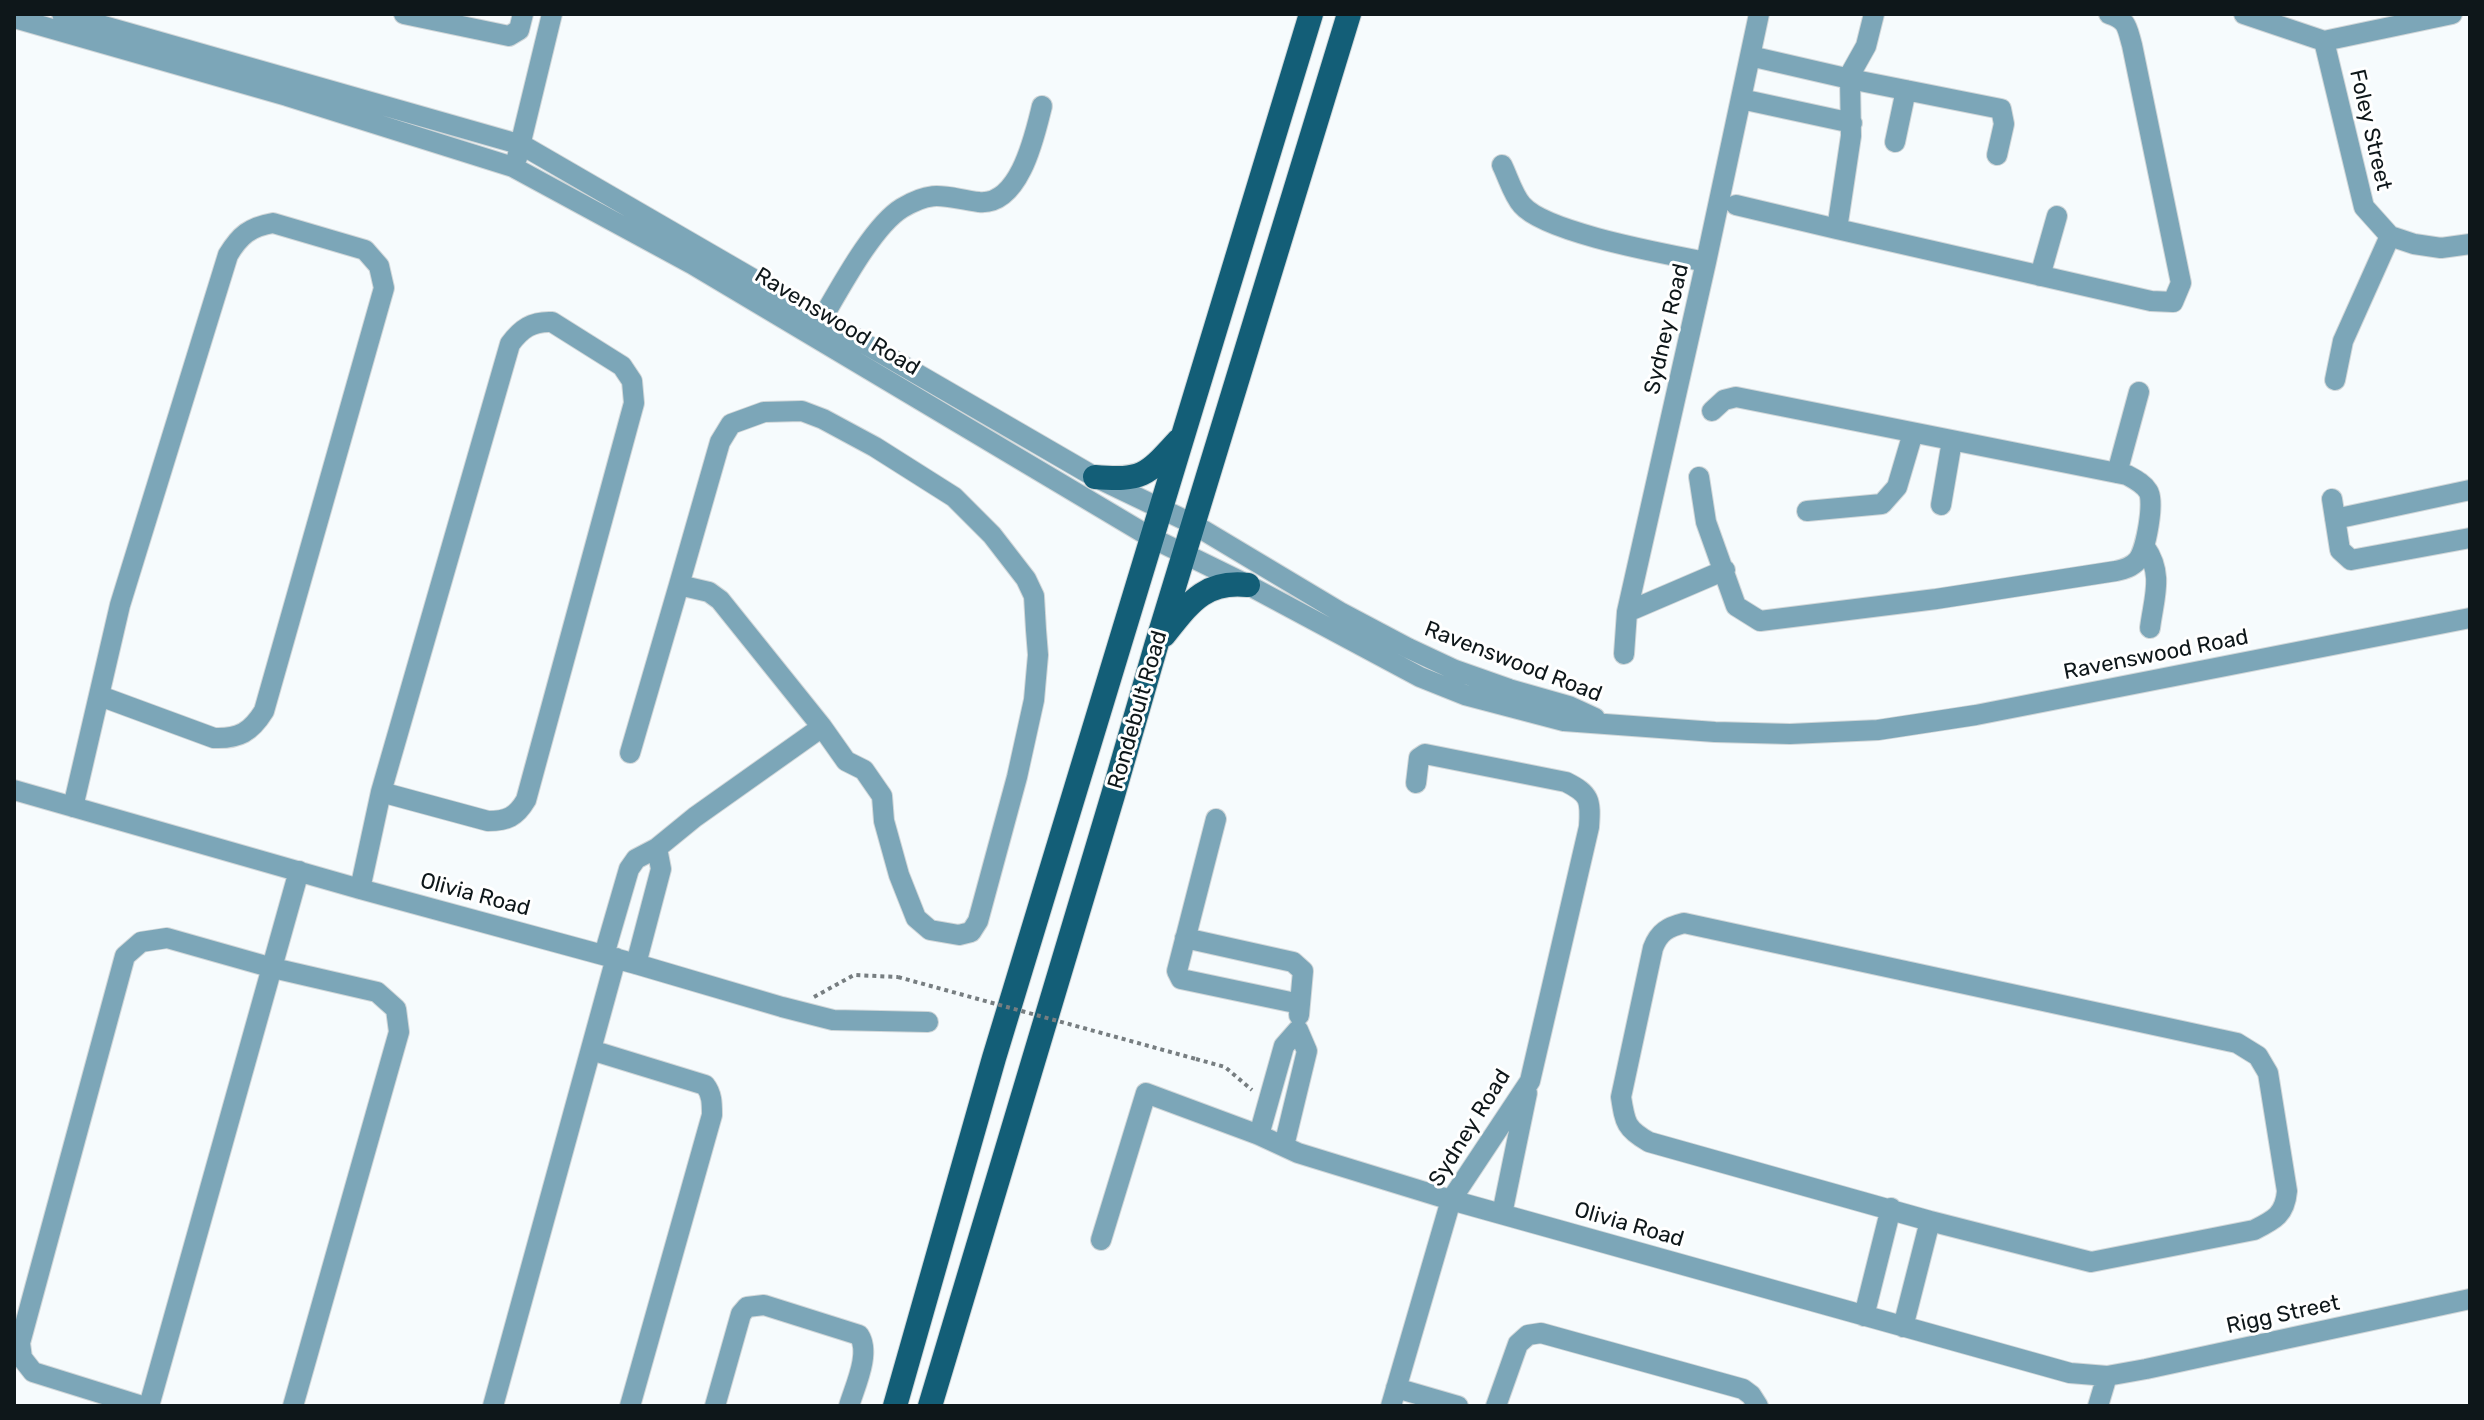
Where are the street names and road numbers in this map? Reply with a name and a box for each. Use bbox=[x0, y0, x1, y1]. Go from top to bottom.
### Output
street label: Foley Street bbox=[2343, 67, 2397, 193]
street label: Sydney Road bbox=[1639, 261, 1695, 397]
street label: Ravenswood Road bbox=[750, 262, 924, 382]
street label: Ravenswood Road bbox=[1421, 616, 1605, 708]
street label: Ravenswood Road bbox=[2061, 624, 2251, 686]
street label: Rondebult Road bbox=[1103, 628, 1173, 792]
street label: Olivia Road bbox=[417, 868, 533, 922]
street label: Sydney Road bbox=[1423, 1064, 1517, 1192]
street label: Olivia Road bbox=[1571, 1197, 1687, 1253]
street label: Rigg Street bbox=[2224, 1290, 2342, 1340]

